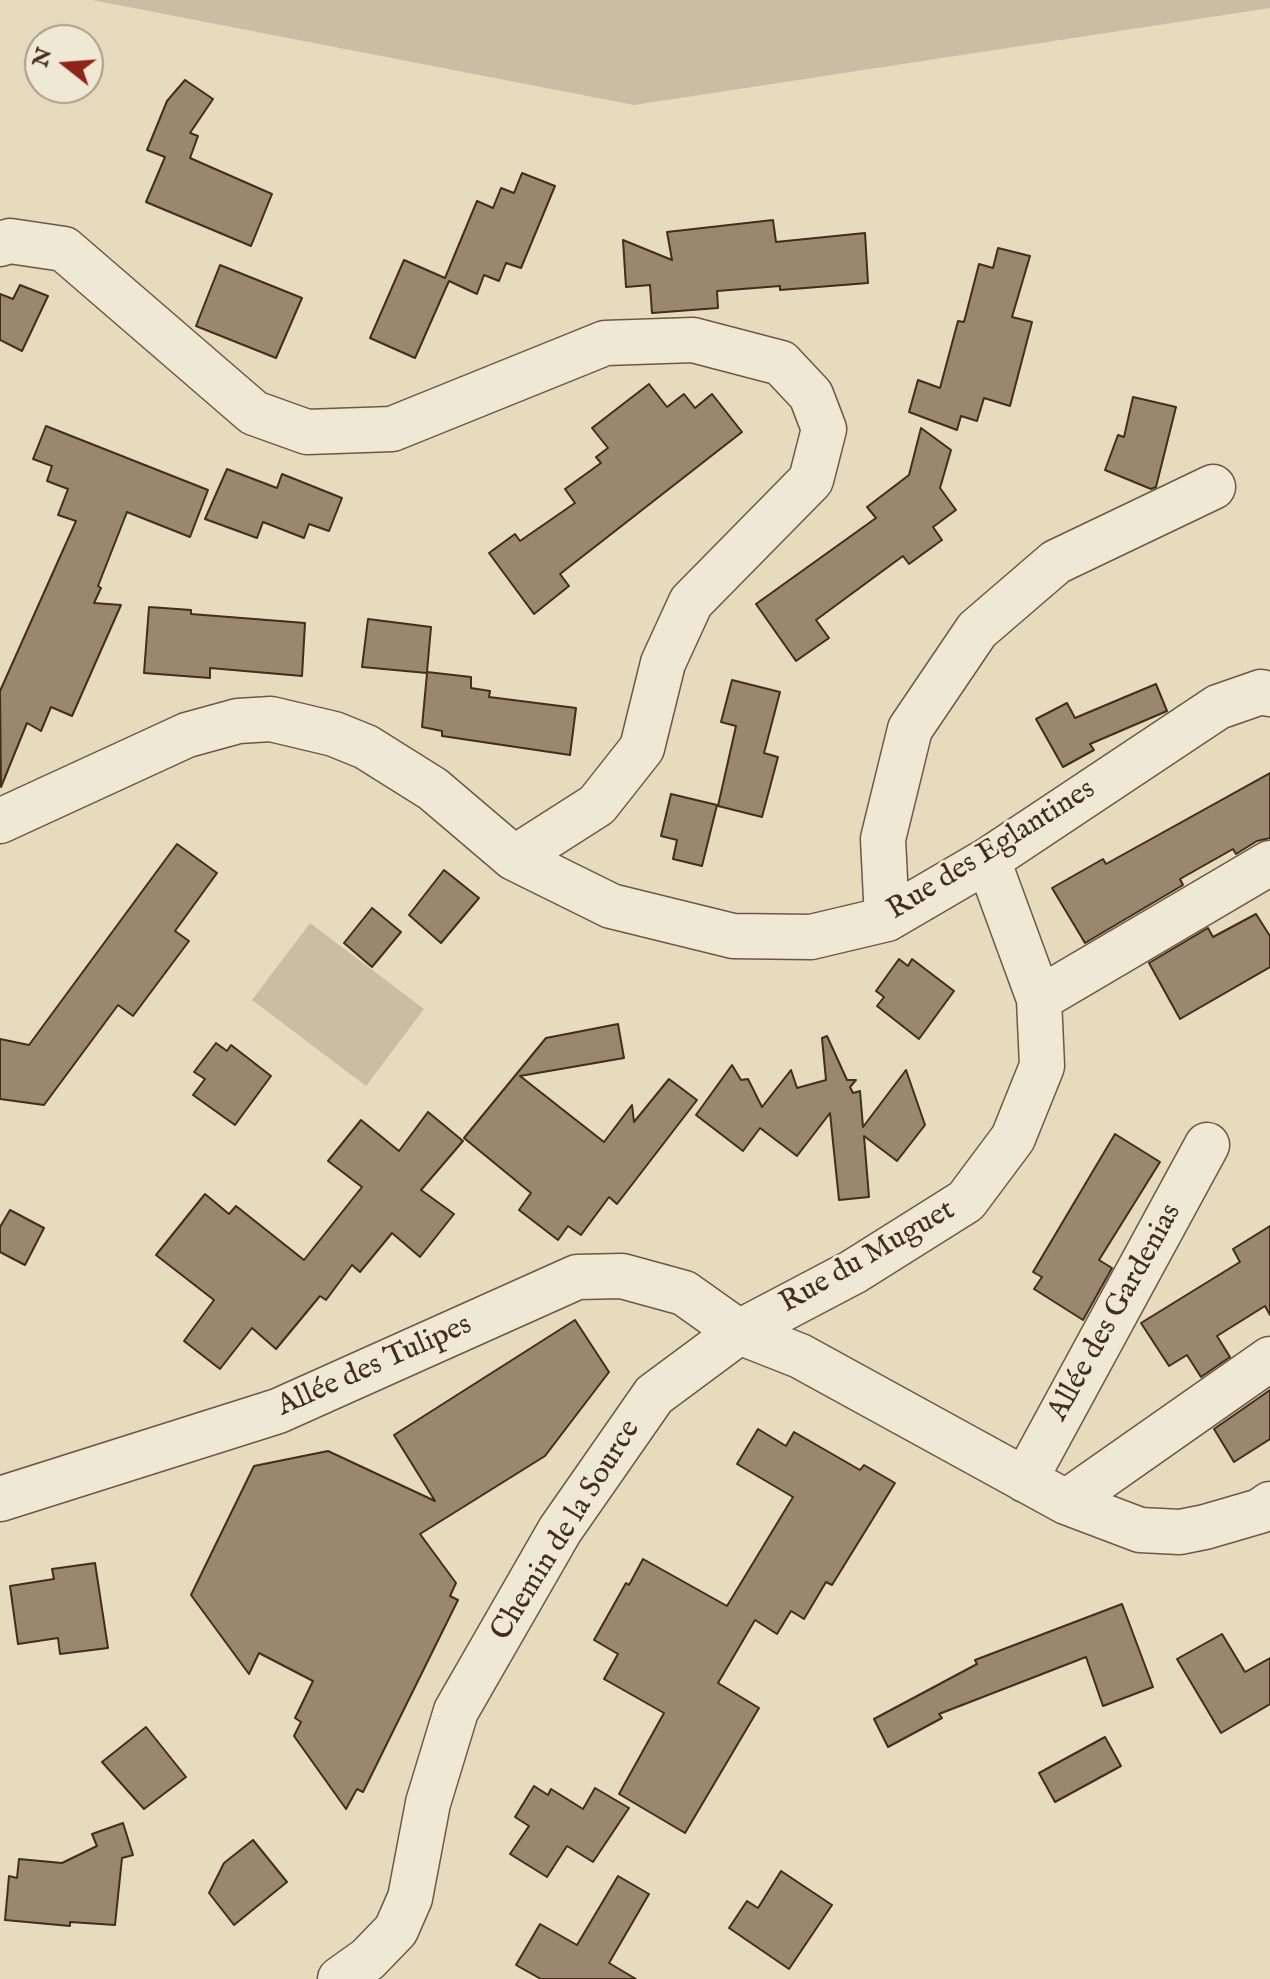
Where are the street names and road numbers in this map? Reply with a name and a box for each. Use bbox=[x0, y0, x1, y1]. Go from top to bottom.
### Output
street label: Rue des Eglantines bbox=[881, 773, 1103, 929]
street label: Rue du Muguet bbox=[774, 1193, 962, 1323]
street label: Allée des Gardenias bbox=[1041, 1198, 1191, 1428]
street label: Allée des Tulipes bbox=[272, 1308, 478, 1426]
street label: Chemin de la Source bbox=[485, 1414, 649, 1648]

